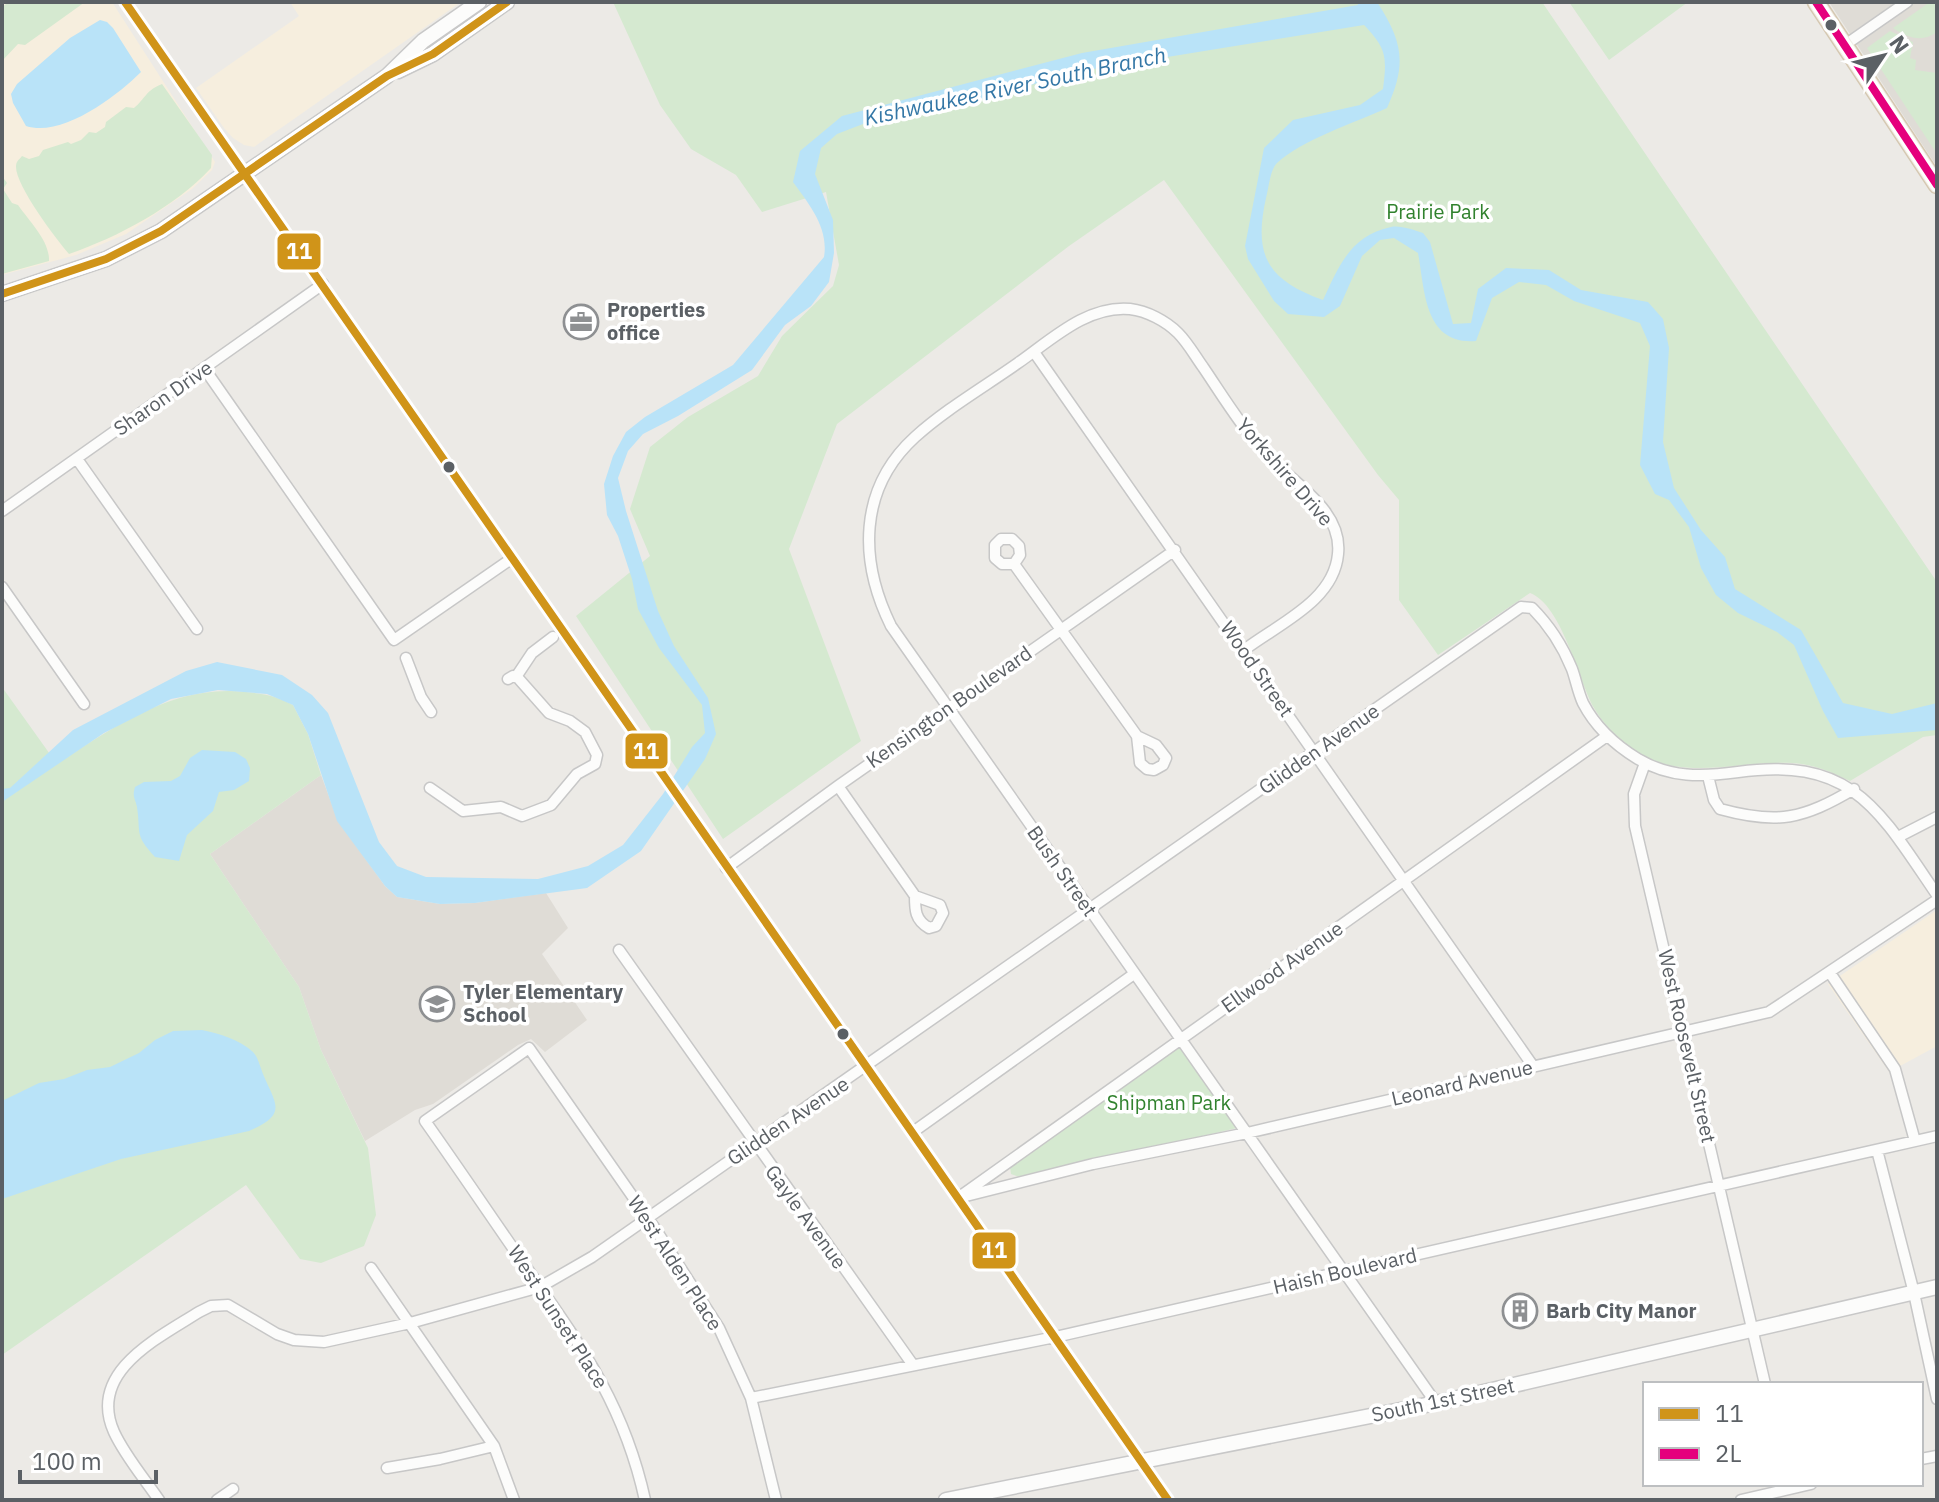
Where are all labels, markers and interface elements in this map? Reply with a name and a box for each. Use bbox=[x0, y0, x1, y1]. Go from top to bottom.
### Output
north arrow bbox=[1843, 16, 1923, 96]
unlabelled marker bbox=[1823, 17, 1839, 33]
text: N bbox=[1883, 29, 1916, 59]
water label: Kishwaukee River South Branch bbox=[861, 39, 1169, 132]
park label: Prairie Park bbox=[1386, 198, 1490, 225]
line badge: 11 bbox=[276, 232, 322, 271]
text: 11 bbox=[286, 236, 312, 265]
place label: Properties office bbox=[607, 296, 705, 346]
office icon: Properties office bbox=[562, 303, 600, 341]
street label: Sharon Drive bbox=[108, 354, 217, 442]
street label: Yorkshire Drive bbox=[1231, 412, 1340, 532]
unlabelled marker bbox=[441, 459, 457, 475]
street label: Wood Street bbox=[1214, 615, 1300, 722]
street label: Kensington Boulevard bbox=[861, 639, 1037, 774]
street label: Glidden Avenue bbox=[1253, 697, 1384, 800]
line badge: 11 bbox=[624, 732, 669, 770]
text: 11 bbox=[633, 736, 659, 765]
street label: Bush Street bbox=[1021, 820, 1104, 922]
street label: Ellwood Avenue bbox=[1215, 914, 1348, 1019]
street label: West Roosevelt Street bbox=[1652, 946, 1723, 1145]
place label: Tyler Elementary School bbox=[463, 978, 624, 1028]
school or university icon: Tyler Elementary School bbox=[418, 985, 456, 1023]
unlabelled marker bbox=[835, 1026, 851, 1042]
street label: Leonard Avenue bbox=[1389, 1053, 1535, 1112]
street label: Glidden Avenue bbox=[722, 1070, 854, 1171]
park label: Shipman Park bbox=[1107, 1089, 1232, 1116]
street label: Gayle Avenue bbox=[760, 1159, 853, 1274]
street label: West Alden Place bbox=[622, 1190, 729, 1335]
line badge: 11 bbox=[971, 1231, 1017, 1270]
text: 11 bbox=[981, 1235, 1007, 1264]
street label: West Sunset Place bbox=[502, 1240, 615, 1394]
street label: Haish Boulevard bbox=[1270, 1241, 1419, 1300]
building icon: Barb City Manor bbox=[1501, 1292, 1539, 1330]
place label: Barb City Manor bbox=[1546, 1297, 1697, 1324]
street label: South 1st Street bbox=[1369, 1371, 1517, 1428]
legend bbox=[1643, 1382, 1923, 1486]
text: 11 bbox=[1715, 1397, 1744, 1429]
scale bar bbox=[20, 1434, 156, 1484]
text: 2L bbox=[1715, 1437, 1741, 1469]
text: 100 m bbox=[32, 1445, 102, 1477]

